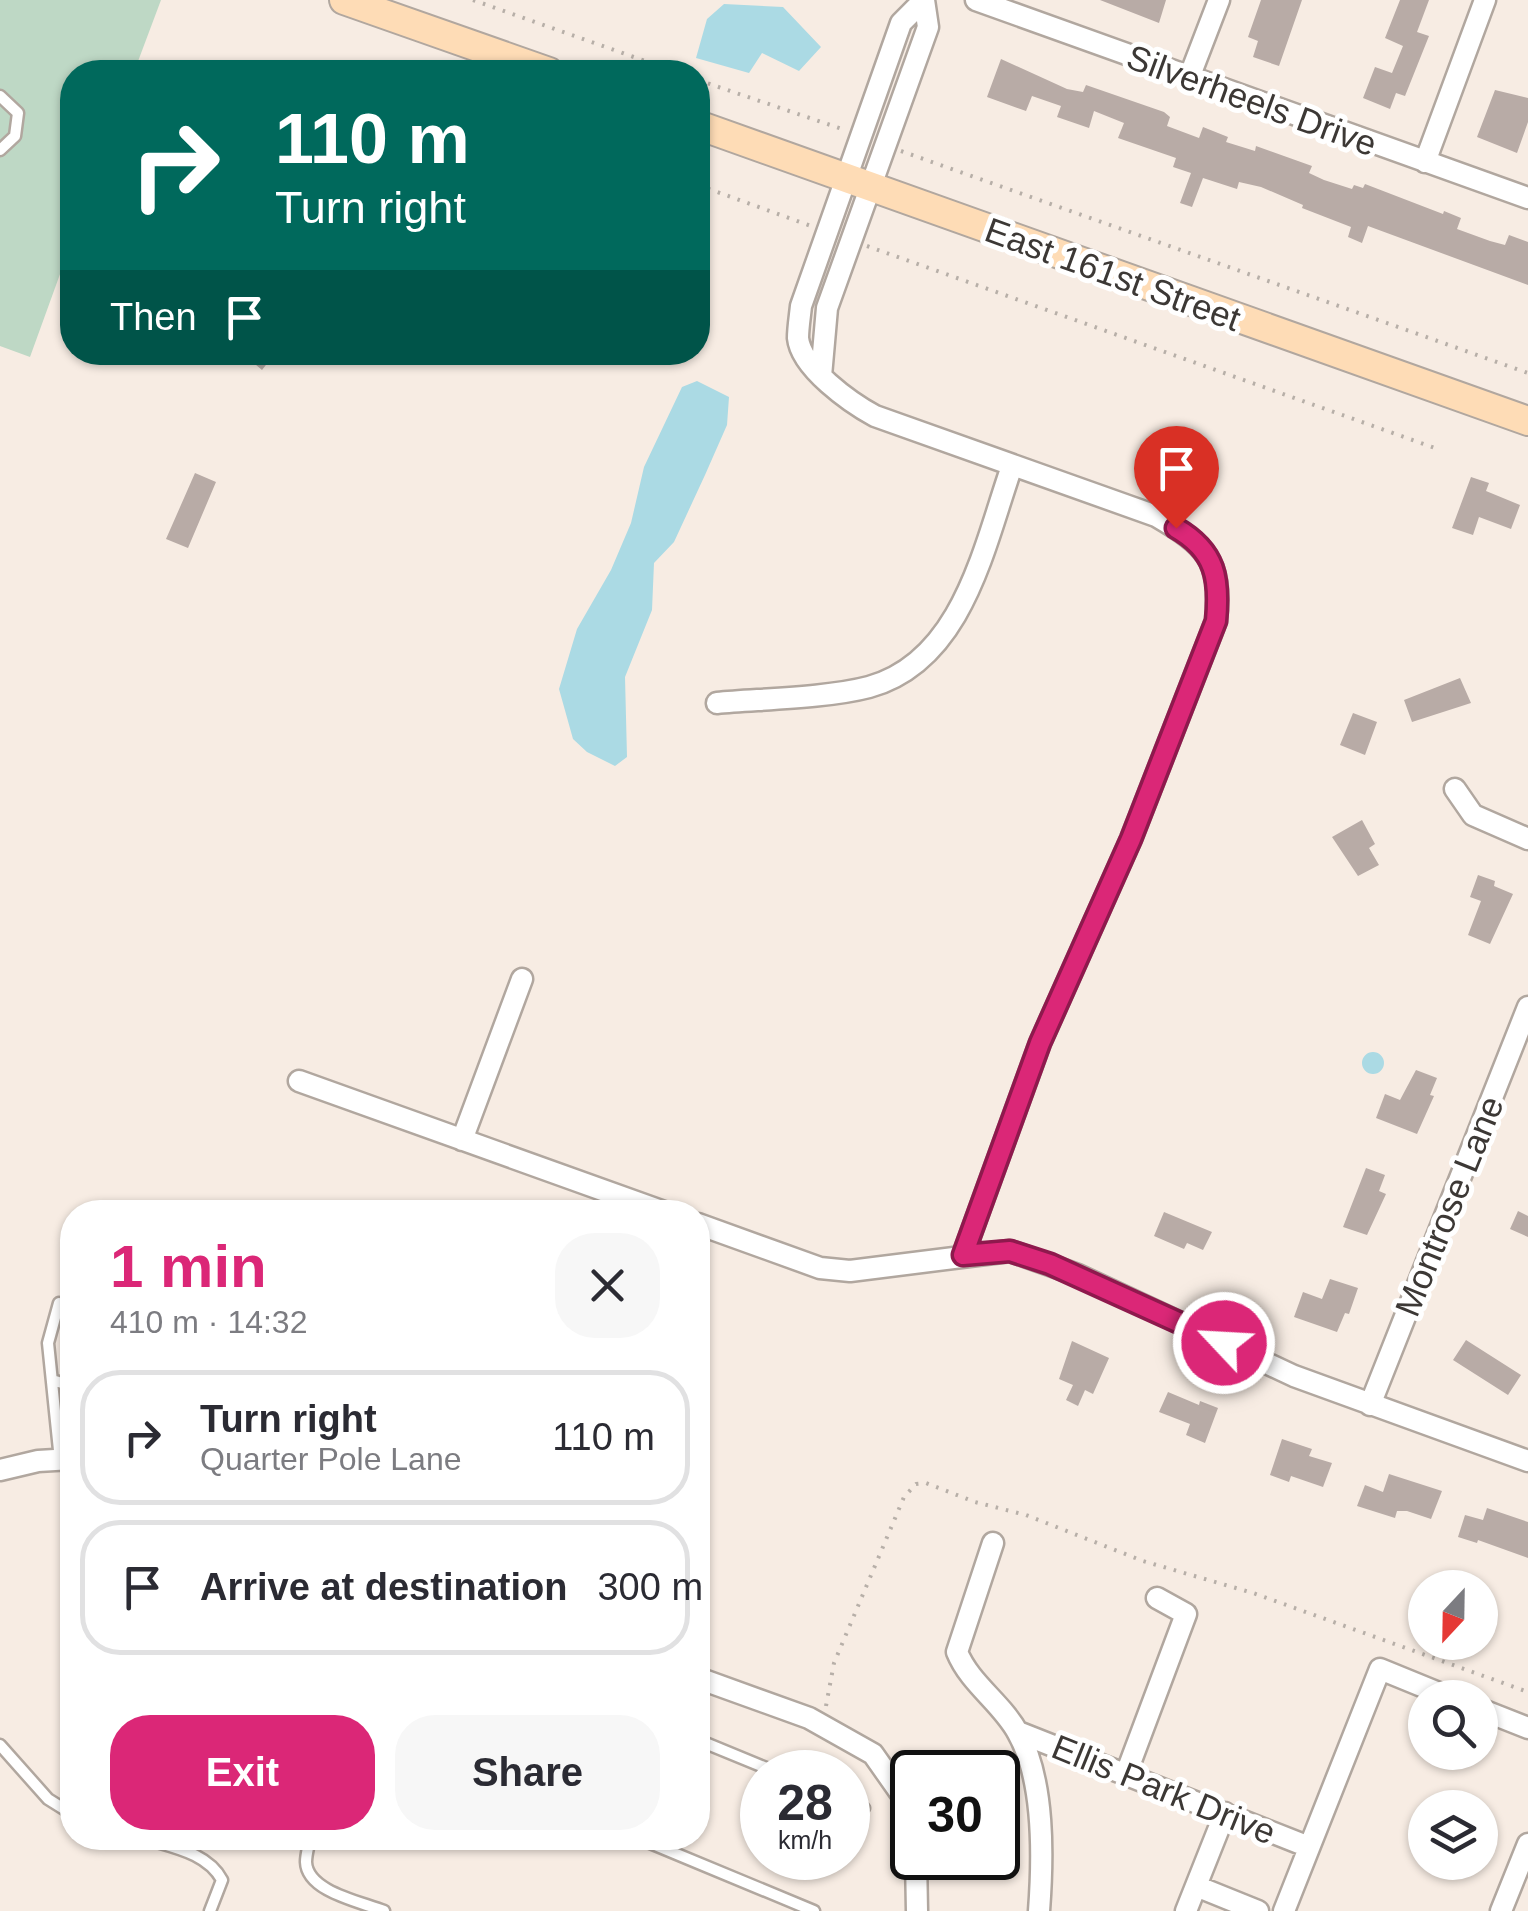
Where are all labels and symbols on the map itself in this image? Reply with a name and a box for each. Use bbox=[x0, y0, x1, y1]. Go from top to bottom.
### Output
street label: Silverheels Drive bbox=[1122, 37, 1382, 163]
street label: East 161st Street bbox=[980, 210, 1246, 338]
pin bbox=[1134, 426, 1219, 529]
street label: Montrose Lane bbox=[1387, 1090, 1511, 1322]
position arrow bbox=[1172, 1291, 1276, 1395]
north arrow bbox=[1408, 1570, 1498, 1660]
street label: Ellis Park Drive bbox=[1047, 1726, 1281, 1852]
speed limit sign: 30 bbox=[890, 1750, 1020, 1880]

